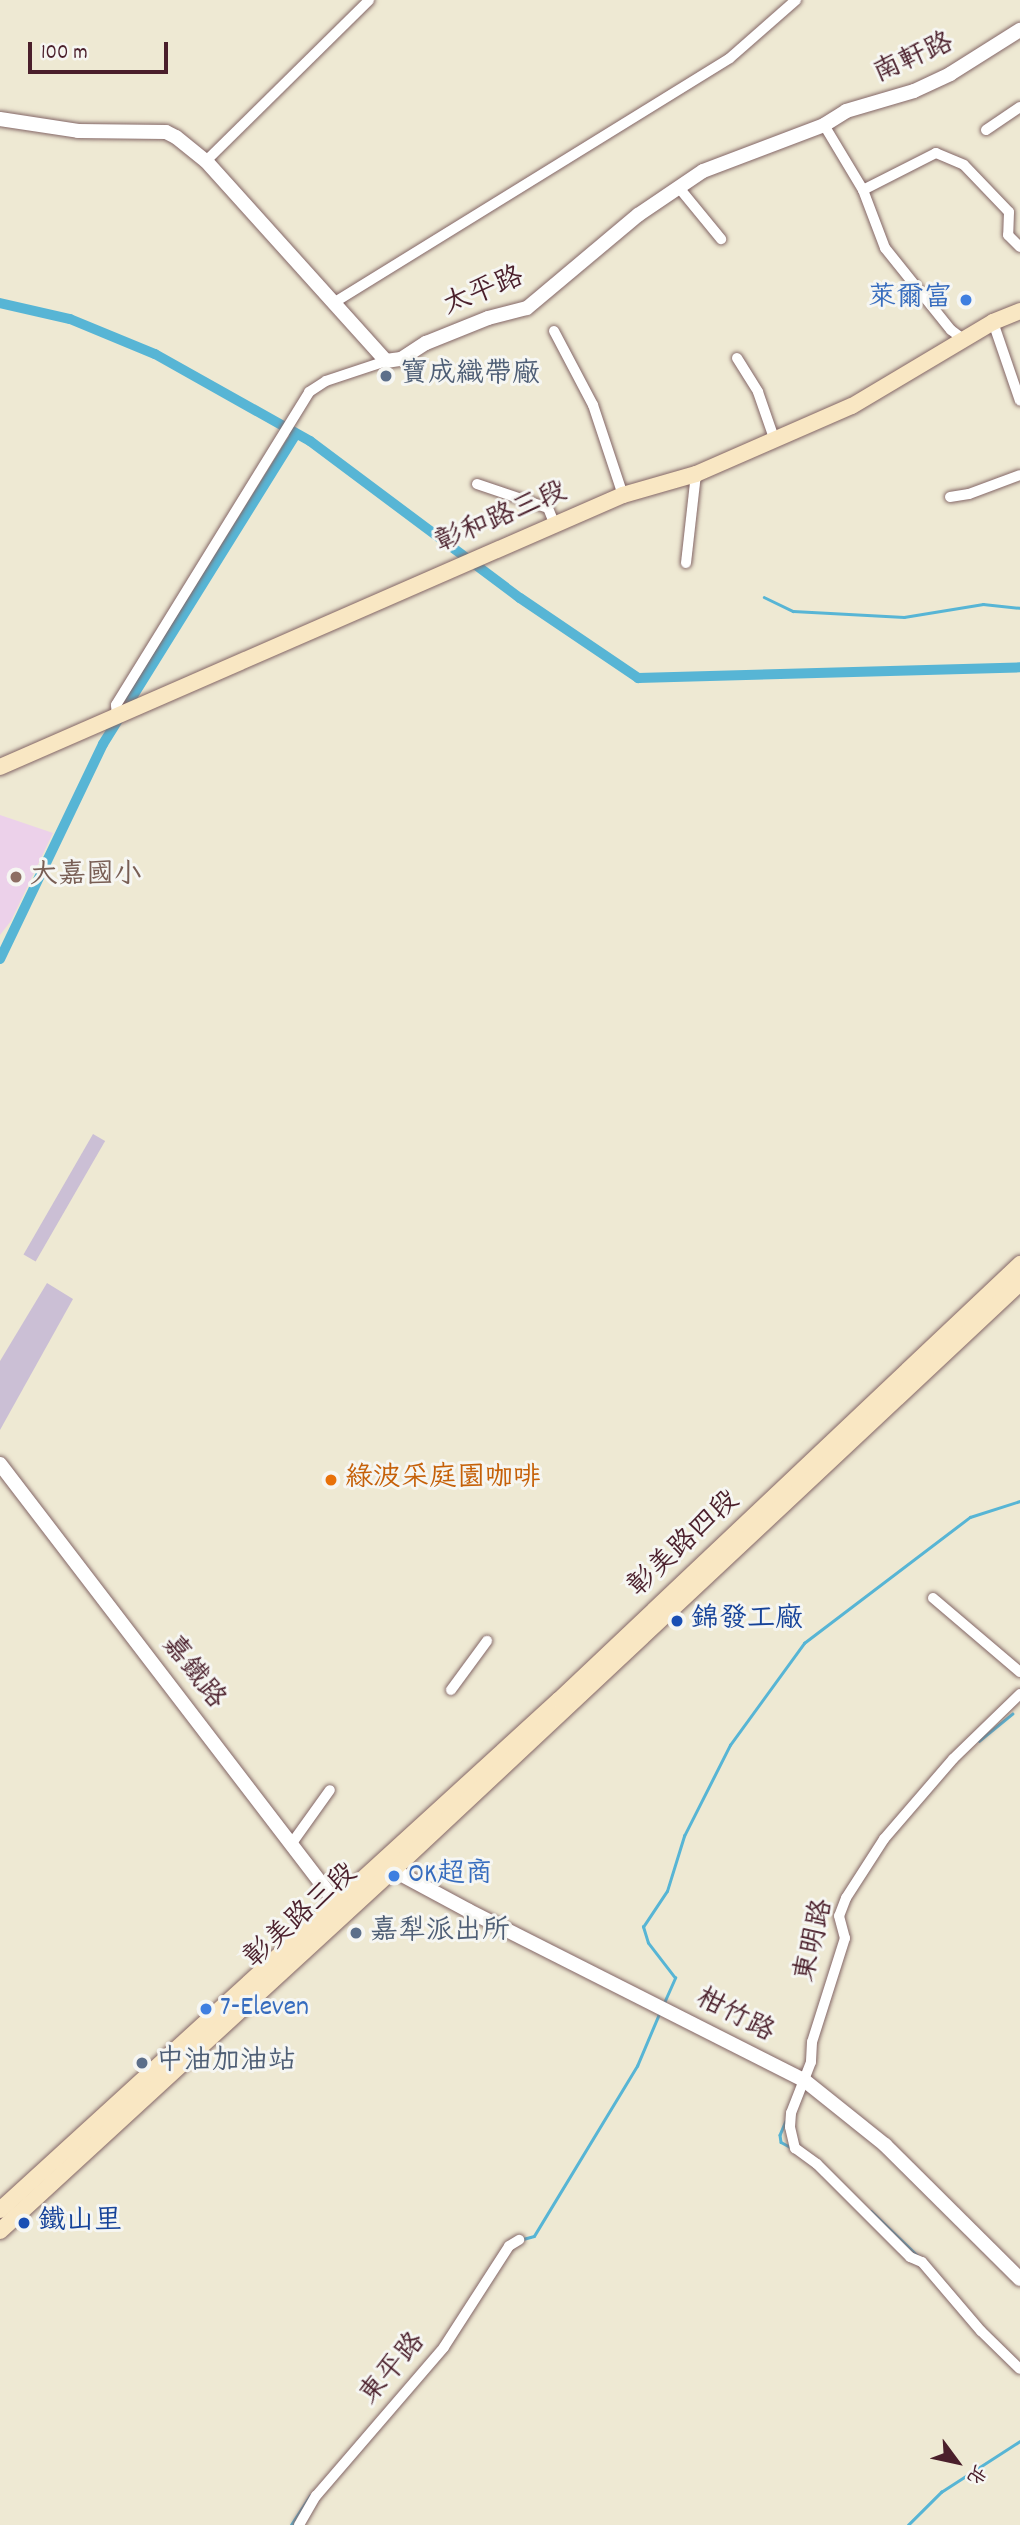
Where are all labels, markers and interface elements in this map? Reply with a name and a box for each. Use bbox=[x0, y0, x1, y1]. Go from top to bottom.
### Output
scale bar bbox=[32, 28, 172, 72]
street label: 南軒路 bbox=[869, 28, 959, 92]
text: 100 m bbox=[41, 39, 88, 69]
street label: 太平路 bbox=[439, 262, 529, 324]
place label: 萊爾富 bbox=[868, 283, 952, 317]
marker: 萊爾富 bbox=[958, 292, 974, 308]
place label: 寶成織帶廠 bbox=[400, 359, 540, 393]
marker: 寶成織帶廠 bbox=[378, 368, 394, 384]
street label: 彰和路三段 bbox=[431, 476, 573, 562]
place label: 大嘉國小 bbox=[30, 860, 142, 894]
marker: 大嘉國小 bbox=[8, 869, 24, 885]
place label: 綠波采庭園咖啡 bbox=[345, 1463, 541, 1497]
marker: 綠波采庭園咖啡 bbox=[323, 1472, 339, 1488]
street label: 彰美路四段 bbox=[622, 1485, 748, 1605]
place label: 錦發工廠 bbox=[691, 1604, 803, 1638]
marker: 錦發工廠 bbox=[669, 1613, 685, 1629]
street label: 嘉鐵路 bbox=[153, 1630, 231, 1716]
street label: 彰美路三段 bbox=[239, 1858, 365, 1976]
place label: OK超商 bbox=[408, 1859, 493, 1893]
marker: OK超商 bbox=[386, 1868, 402, 1884]
street label: 東明路 bbox=[790, 1896, 842, 1986]
place label: 嘉犁派出所 bbox=[370, 1916, 510, 1950]
marker: 嘉犁派出所 bbox=[348, 1925, 364, 1941]
street label: 柑竹路 bbox=[689, 1983, 779, 2051]
place label: 7-Eleven bbox=[220, 1992, 309, 2026]
marker: 7-Eleven bbox=[198, 2001, 214, 2017]
place label: 中油加油站 bbox=[156, 2046, 296, 2080]
marker: 中油加油站 bbox=[134, 2055, 150, 2071]
place label: 鐵山里 bbox=[38, 2206, 122, 2240]
marker: 鐵山里 bbox=[16, 2215, 32, 2231]
street label: 東平路 bbox=[354, 2327, 434, 2413]
north arrow bbox=[922, 2427, 992, 2497]
text: 北 bbox=[959, 2458, 992, 2489]

